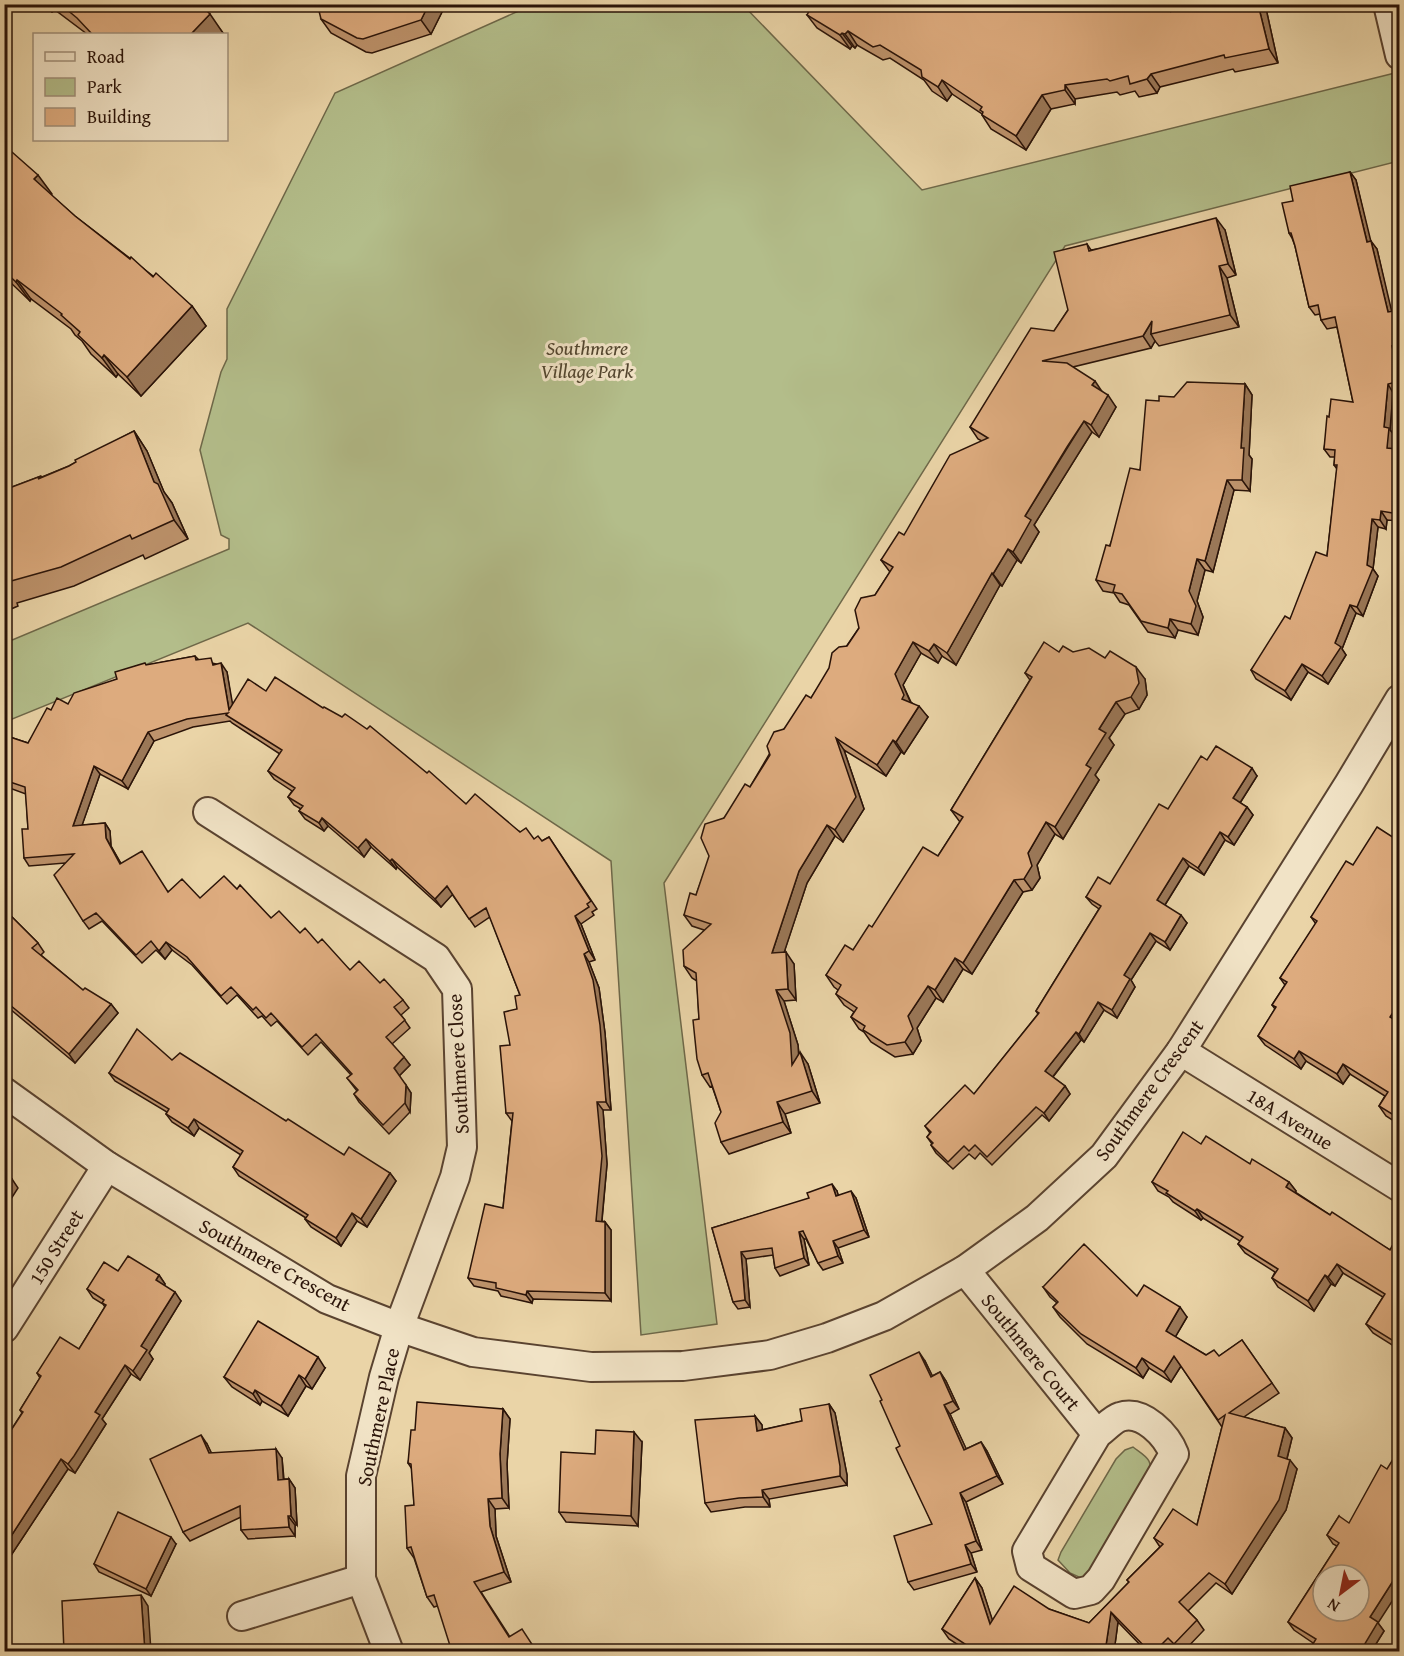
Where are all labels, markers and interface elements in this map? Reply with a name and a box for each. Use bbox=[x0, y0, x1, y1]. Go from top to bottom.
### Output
legend bbox=[33, 33, 228, 141]
text: Road bbox=[87, 43, 125, 70]
text: Park bbox=[87, 73, 123, 100]
text: Building bbox=[87, 103, 151, 130]
park label: Southmere Village Park bbox=[541, 333, 634, 385]
street label: Southmere Close bbox=[439, 993, 476, 1135]
street label: Southmere Crescent bbox=[1087, 1013, 1210, 1167]
street label: 18A Avenue bbox=[1241, 1081, 1339, 1157]
street label: 150 Street bbox=[21, 1203, 90, 1290]
street label: Southmere Crescent bbox=[194, 1211, 356, 1318]
street label: Southmere Court bbox=[975, 1287, 1088, 1417]
street label: Southmere Place bbox=[349, 1345, 406, 1489]
north arrow bbox=[1311, 1563, 1371, 1623]
text: N bbox=[1322, 1593, 1344, 1619]

